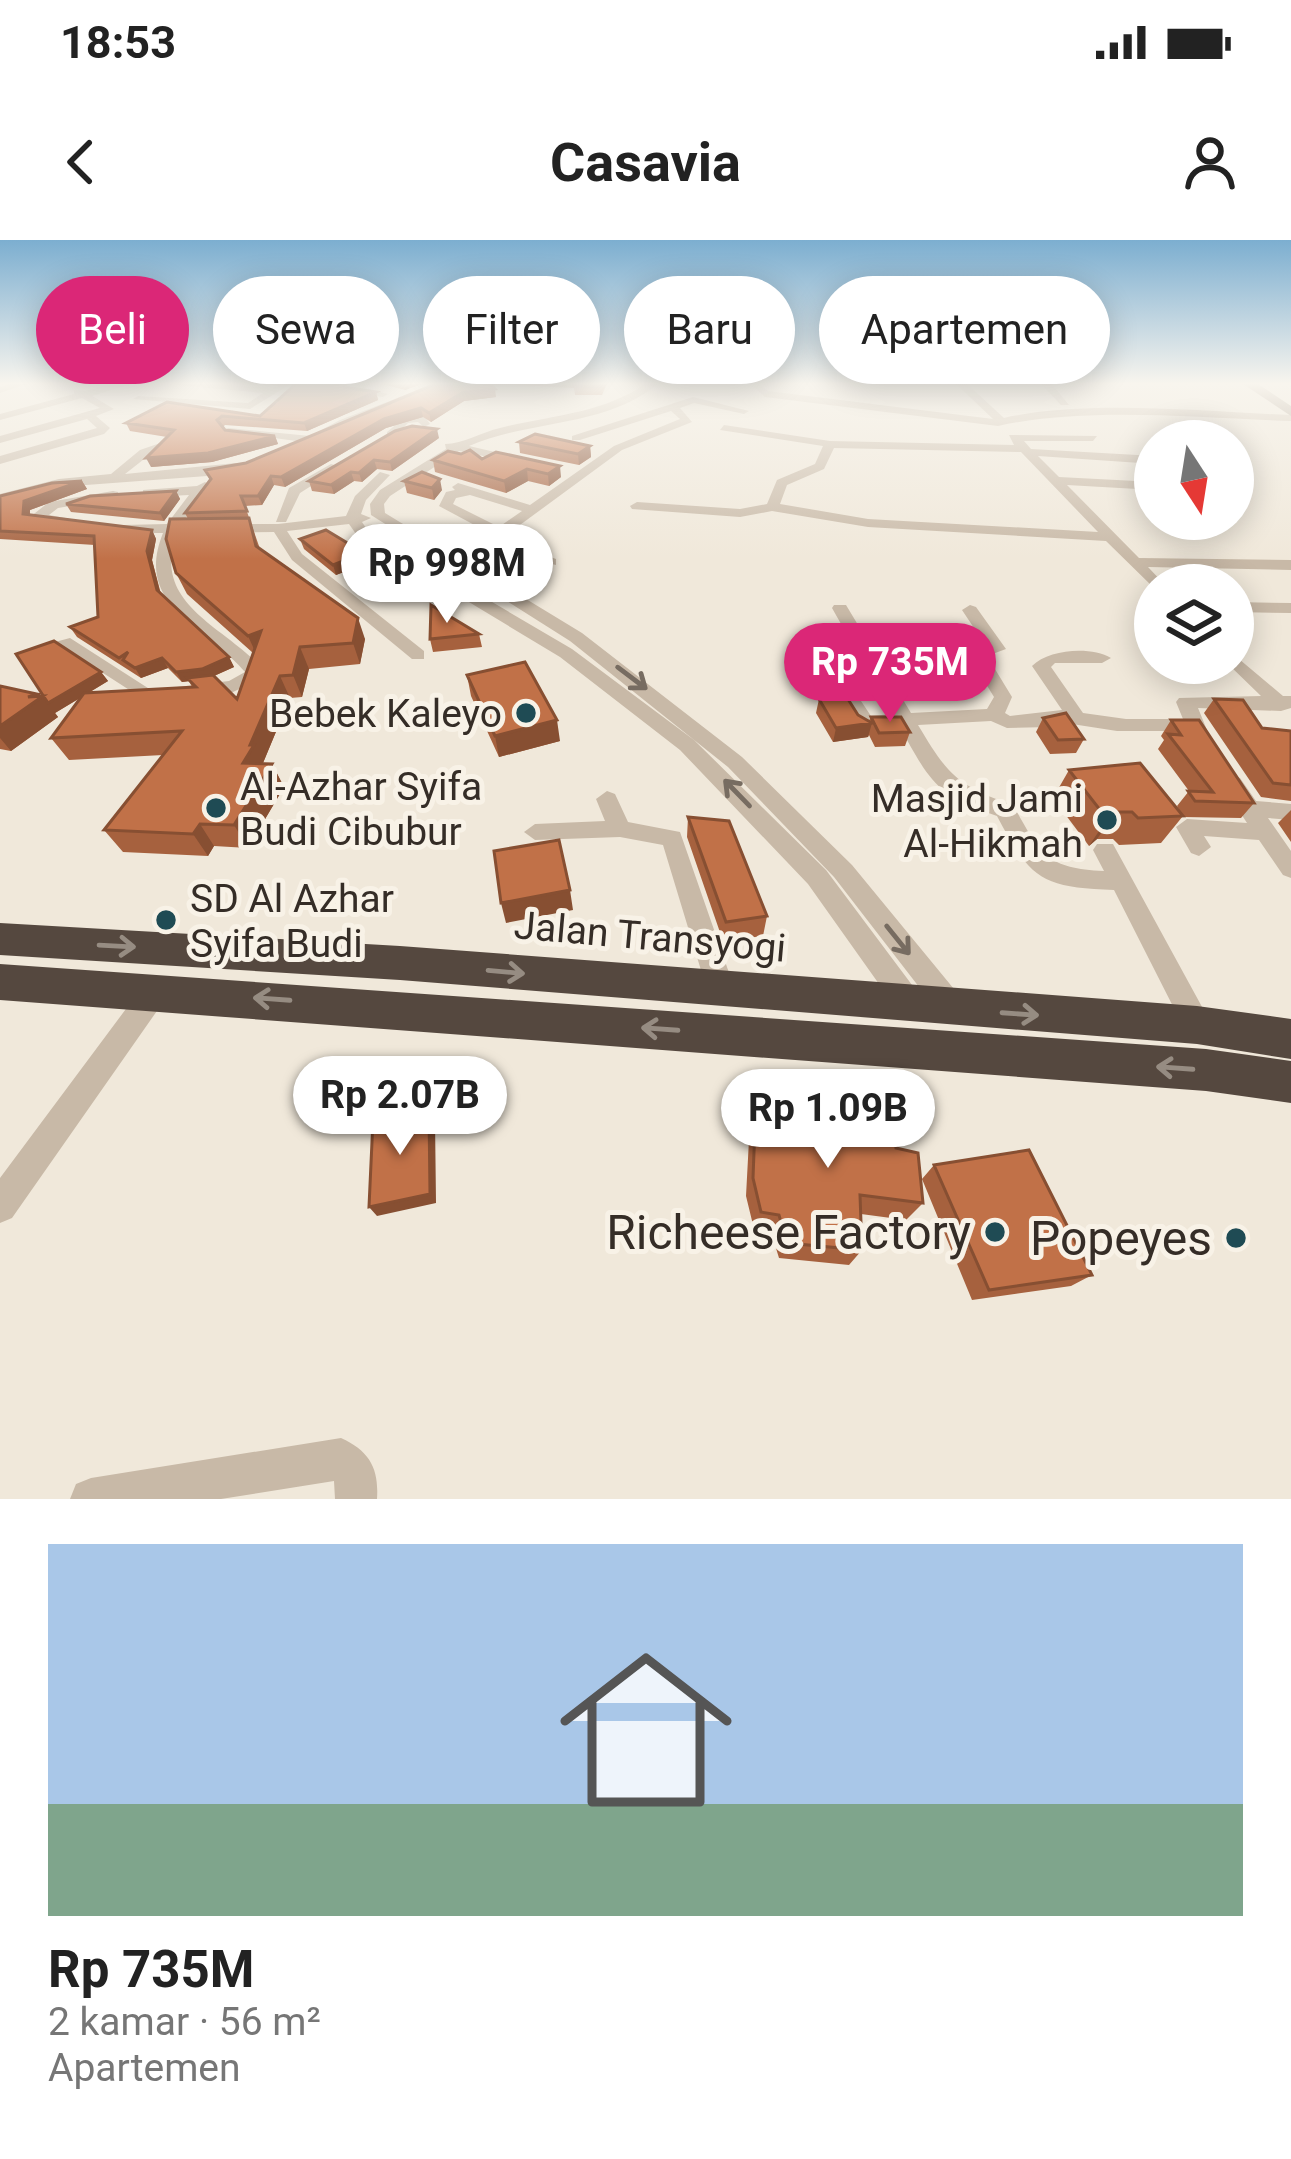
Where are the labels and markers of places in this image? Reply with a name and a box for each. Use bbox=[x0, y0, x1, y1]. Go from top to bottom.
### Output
pin: Rp 998M bbox=[336, 524, 558, 626]
pin: Rp 735M bbox=[779, 623, 1001, 725]
place label: Bebek Kaleyo bbox=[269, 691, 502, 737]
marker: Bebek Kaleyo bbox=[513, 700, 539, 726]
place label: Al-Azhar Syifa Budi Cibubur bbox=[240, 764, 482, 855]
place label: Masjid Jami Al-Hikmah bbox=[871, 776, 1083, 867]
marker: Al-Azhar Syifa Budi Cibubur bbox=[203, 795, 229, 821]
marker: Masjid Jami Al-Hikmah bbox=[1094, 807, 1120, 833]
place label: SD Al Azhar Syifa Budi bbox=[190, 876, 394, 967]
marker: SD Al Azhar Syifa Budi bbox=[153, 907, 179, 933]
pin: Rp 2.07B bbox=[276, 1056, 524, 1158]
pin: Rp 1.09B bbox=[704, 1069, 952, 1171]
place label: Richeese Factory bbox=[606, 1204, 971, 1261]
place label: Popeyes bbox=[1030, 1210, 1212, 1267]
marker: Richeese Factory bbox=[982, 1219, 1008, 1245]
marker: Popeyes bbox=[1223, 1225, 1249, 1251]

